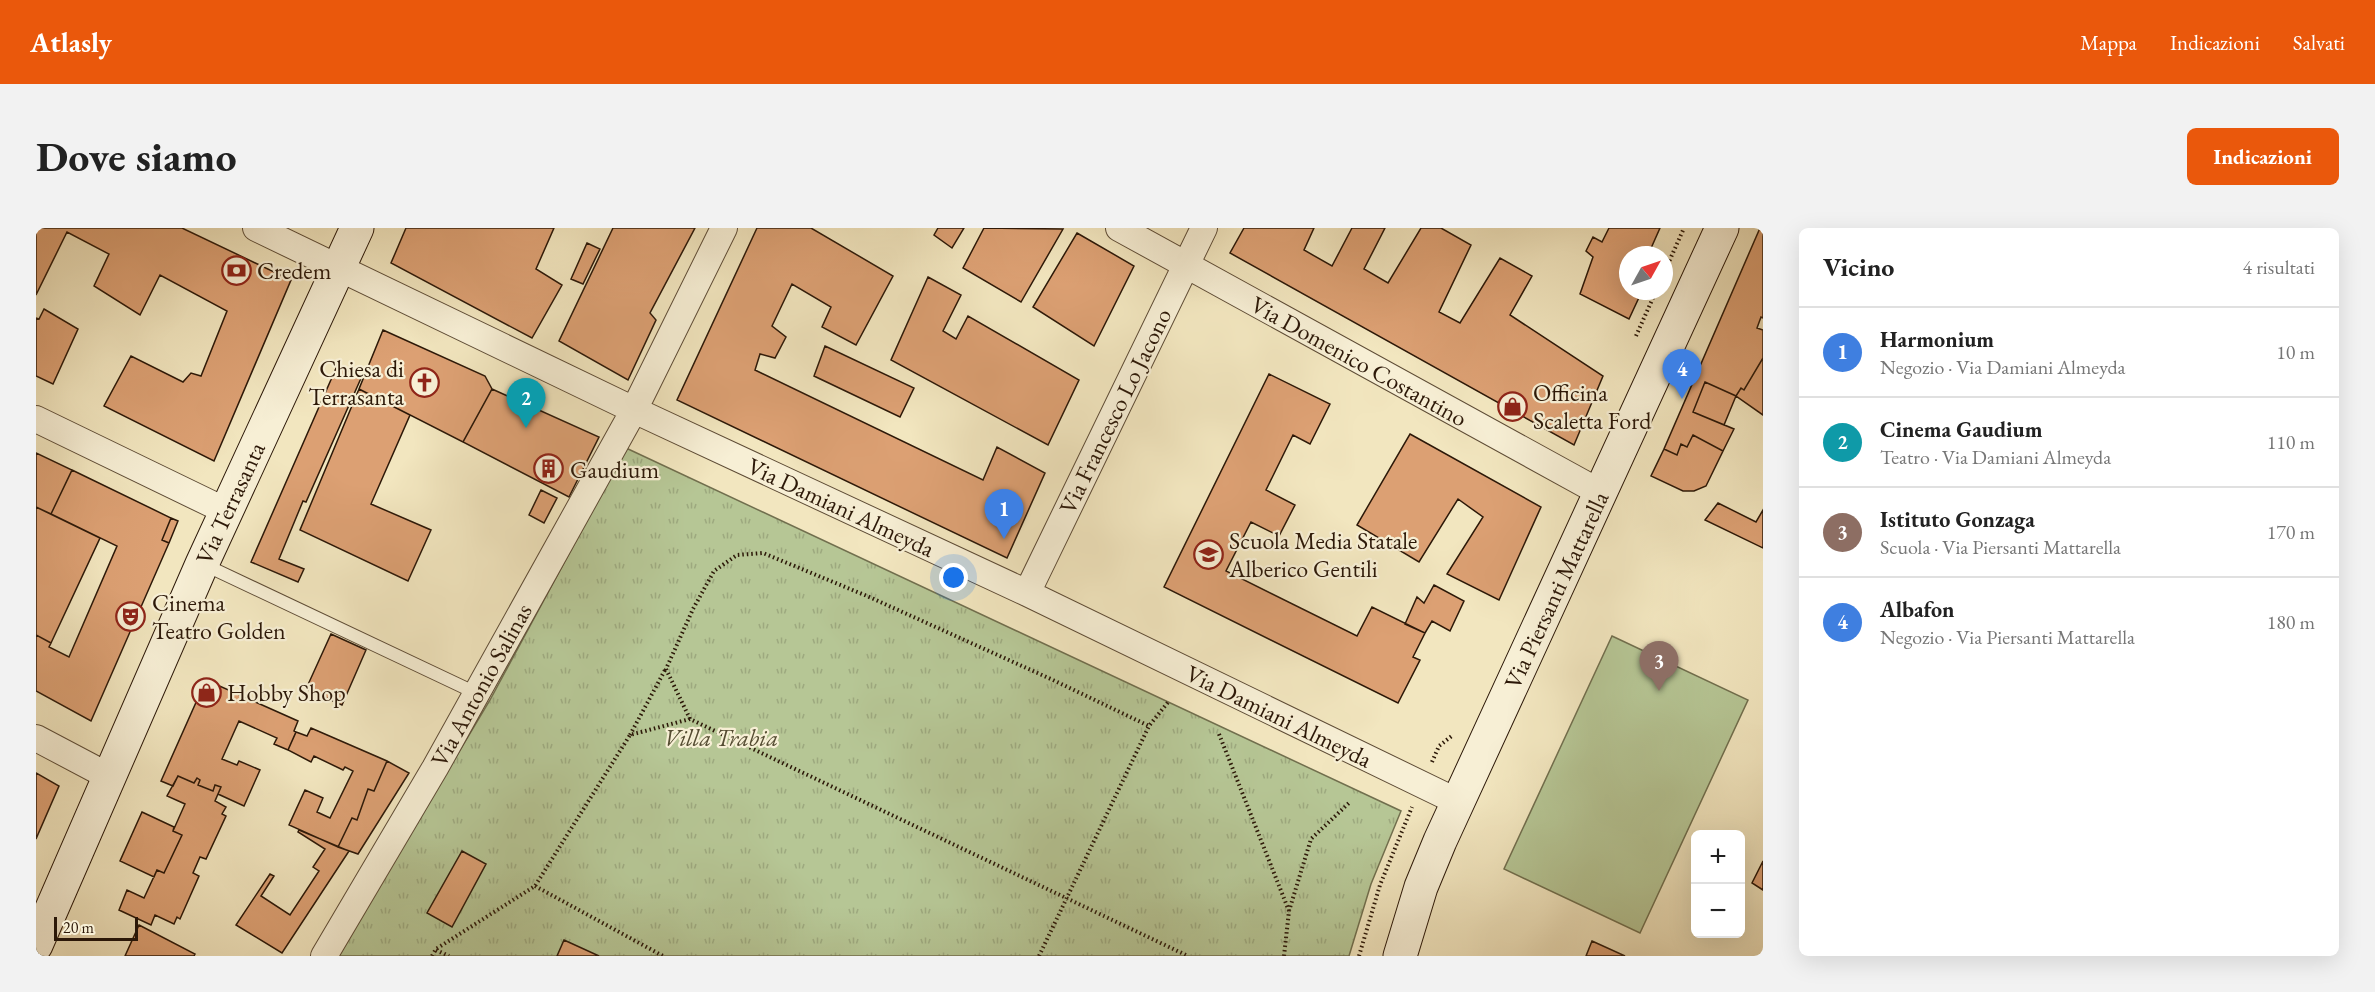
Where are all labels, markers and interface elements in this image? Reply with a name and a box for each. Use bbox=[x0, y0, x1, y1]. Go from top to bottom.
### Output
text: Atlasly bbox=[30, 24, 112, 60]
text: Mappa bbox=[2080, 29, 2137, 56]
text: Indicazioni bbox=[2170, 29, 2260, 56]
text: Salvati bbox=[2293, 29, 2345, 56]
button: Indicazioni bbox=[2187, 128, 2339, 185]
text: Dove siamo bbox=[36, 129, 237, 184]
north arrow bbox=[1619, 246, 1673, 300]
text: Vicino bbox=[1823, 250, 1894, 284]
bank icon: Credem bbox=[220, 254, 252, 286]
text: 4 risultati bbox=[2243, 254, 2315, 280]
place label: Credem bbox=[257, 255, 332, 286]
street label: Via Domenico Costantino bbox=[1245, 289, 1473, 433]
street label: Via Francesco Lo Jacono bbox=[1052, 303, 1178, 519]
text: Harmonium bbox=[1880, 325, 1994, 354]
text: 1 bbox=[1837, 339, 1848, 365]
text: 10 m bbox=[2276, 339, 2315, 365]
pin: 4 bbox=[1662, 350, 1702, 399]
place label: Chiesa di Terrasanta bbox=[308, 353, 404, 412]
text: Negozio · Via Damiani Almeyda bbox=[1880, 354, 2126, 380]
church icon: Chiesa di Terrasanta bbox=[409, 366, 441, 398]
place label: Officina Scaletta Ford bbox=[1533, 377, 1652, 436]
pin: 2 bbox=[506, 378, 546, 428]
shop icon: Officina Scaletta Ford bbox=[1496, 390, 1528, 422]
text: Cinema Gaudium bbox=[1880, 415, 2042, 444]
text: 2 bbox=[1837, 429, 1848, 455]
text: 110 m bbox=[2267, 429, 2315, 455]
street label: Via Terrasanta bbox=[188, 436, 272, 569]
text: Teatro · Via Damiani Almeyda bbox=[1880, 444, 2111, 470]
street label: Via Damiani Almeyda bbox=[742, 450, 940, 564]
building icon: Gaudium bbox=[533, 453, 565, 485]
place label: Gaudium bbox=[570, 454, 659, 485]
street label: Via Piersanti Mattarella bbox=[1497, 486, 1616, 694]
pin: 1 bbox=[984, 490, 1024, 539]
text: Istituto Gonzaga bbox=[1880, 505, 2035, 534]
text: 3 bbox=[1837, 519, 1848, 545]
text: 170 m bbox=[2267, 519, 2315, 545]
place label: Scuola Media Statale Alberico Gentili bbox=[1228, 525, 1417, 584]
text: Scuola · Via Piersanti Mattarella bbox=[1880, 534, 2121, 560]
school or university icon: Scuola Media Statale Alberico Gentili bbox=[1192, 538, 1224, 570]
your location bbox=[939, 563, 968, 592]
place label: Cinema Teatro Golden bbox=[152, 587, 286, 646]
text: Albafon bbox=[1880, 595, 1954, 624]
street label: Via Antonio Salinas bbox=[423, 598, 539, 772]
theatre icon: Cinema Teatro Golden bbox=[115, 600, 147, 632]
text: 4 bbox=[1837, 609, 1848, 635]
text: 180 m bbox=[2267, 609, 2315, 635]
text: Negozio · Via Piersanti Mattarella bbox=[1880, 624, 2135, 650]
pin: 3 bbox=[1640, 642, 1678, 691]
street label: Via Damiani Almeyda bbox=[1181, 658, 1377, 775]
shop icon: Hobby Shop bbox=[190, 676, 222, 708]
place label: Hobby Shop bbox=[227, 677, 346, 708]
park label: Villa Trabia bbox=[664, 722, 778, 753]
map controls bbox=[1691, 830, 1745, 938]
button: + bbox=[1691, 830, 1745, 884]
button: − bbox=[1691, 884, 1745, 938]
scale bar bbox=[54, 914, 138, 942]
text: 20 m bbox=[63, 917, 94, 938]

